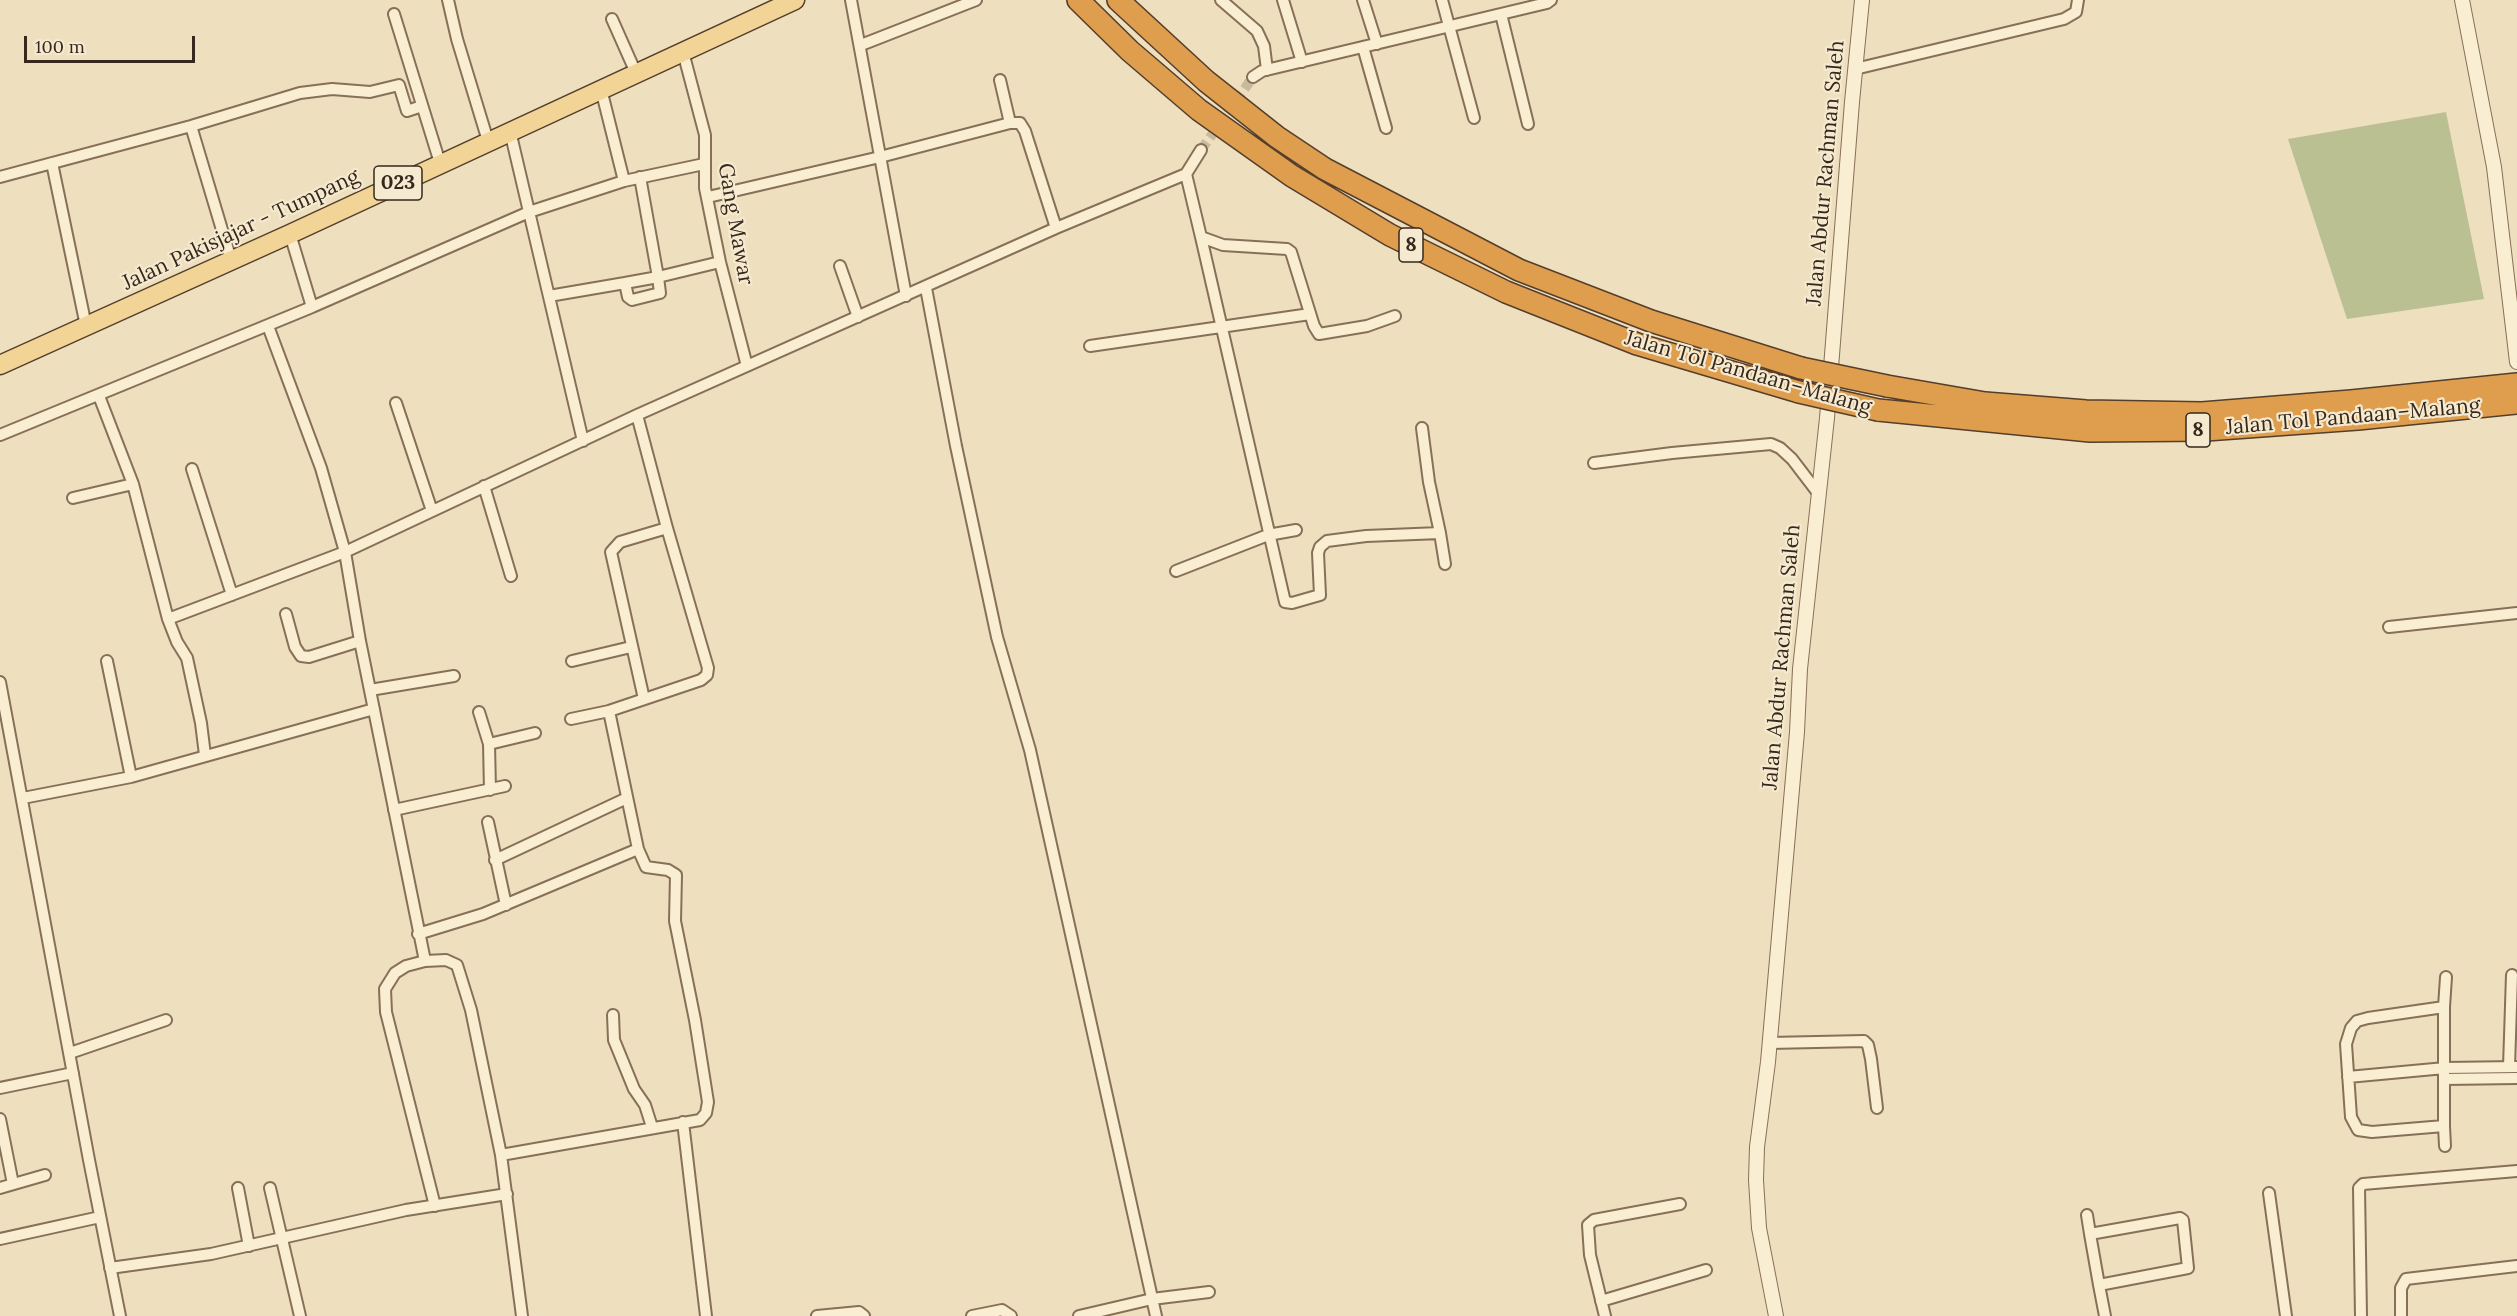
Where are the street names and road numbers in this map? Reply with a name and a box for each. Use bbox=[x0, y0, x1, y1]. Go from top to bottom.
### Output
street label: Jalan Abdur Rachman Saleh bbox=[1802, 39, 1850, 307]
street label: Gang Mawar bbox=[712, 161, 758, 287]
street label: Jalan Pakisjajar - Tumpang bbox=[118, 164, 364, 296]
road number: 023 bbox=[374, 166, 422, 200]
road number: 8 bbox=[1399, 228, 1423, 262]
street label: Jalan Tol Pandaan–Malang bbox=[1622, 326, 1874, 420]
street label: Jalan Tol Pandaan–Malang bbox=[2225, 393, 2481, 441]
road number: 8 bbox=[2186, 413, 2210, 447]
street label: Jalan Abdur Rachman Saleh bbox=[1758, 523, 1806, 791]

